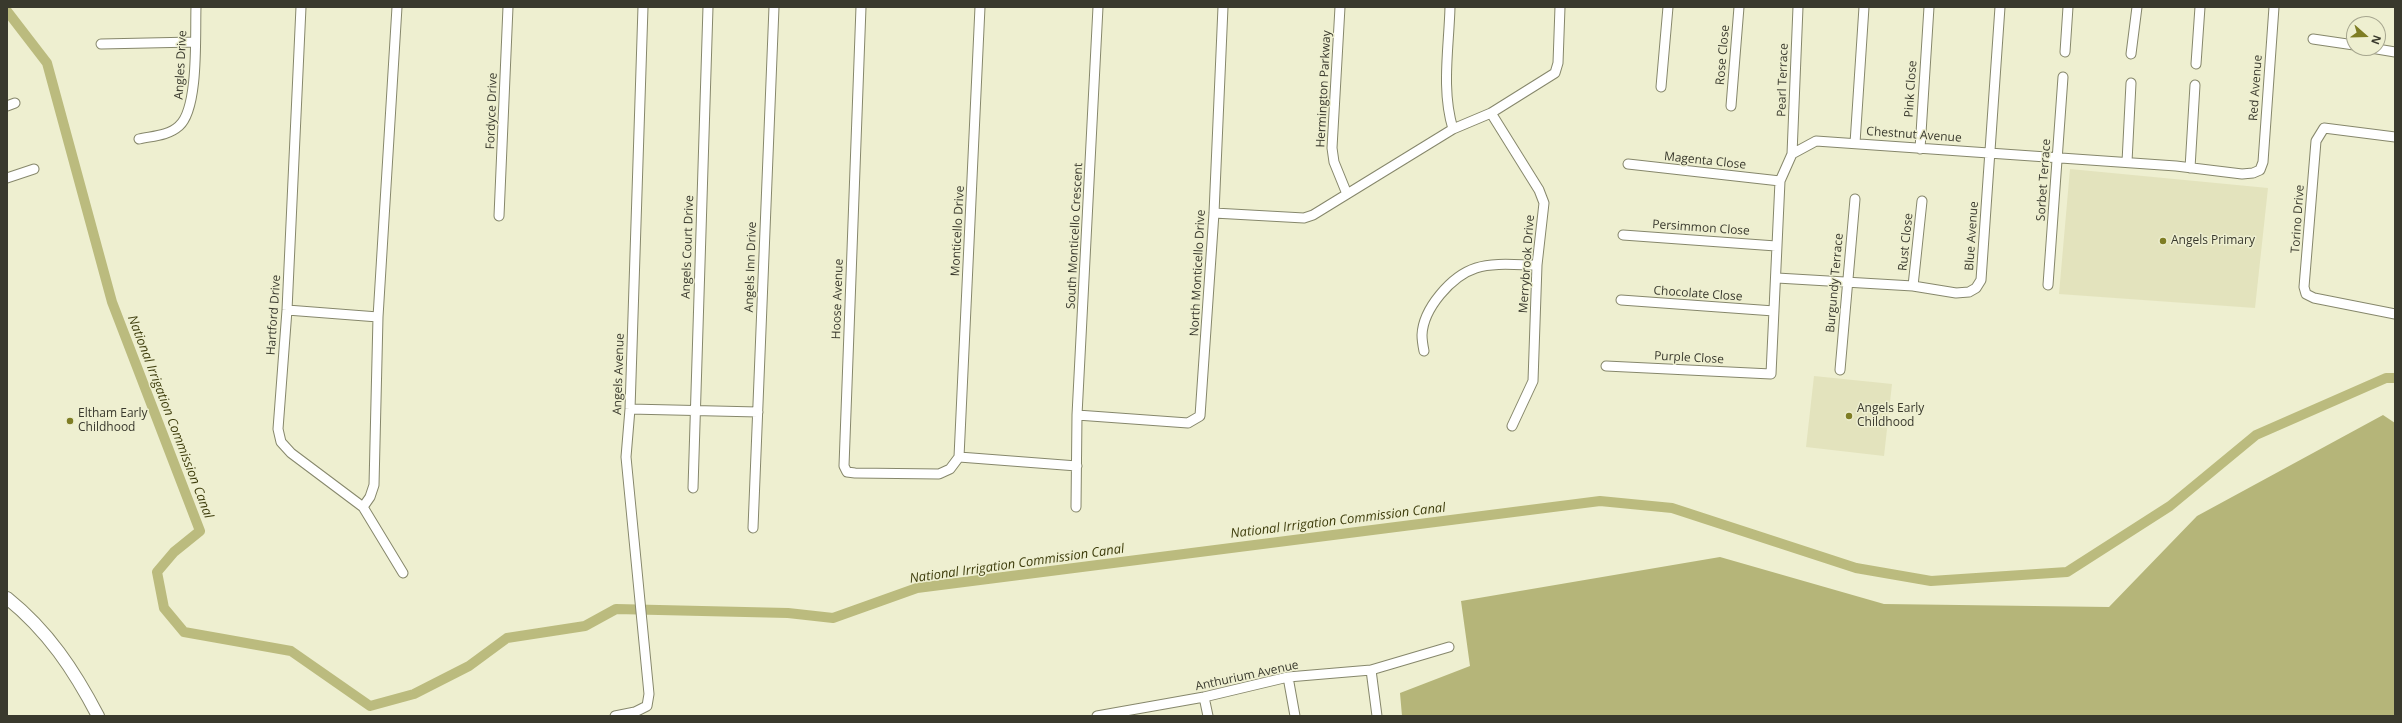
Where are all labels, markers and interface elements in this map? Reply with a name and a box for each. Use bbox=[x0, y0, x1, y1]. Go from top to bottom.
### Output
north arrow bbox=[2346, 16, 2386, 56]
street label: Rose Close bbox=[1713, 24, 1733, 86]
street label: Angles Drive bbox=[172, 30, 190, 100]
street label: Hermington Parkway bbox=[1314, 30, 1334, 148]
text: N bbox=[2368, 33, 2385, 47]
street label: Pearl Terrace bbox=[1775, 43, 1791, 117]
street label: Red Avenue bbox=[2247, 54, 2265, 122]
street label: Pink Close bbox=[1902, 60, 1920, 118]
street label: Fordyce Drive bbox=[483, 72, 501, 150]
street label: Chestnut Avenue bbox=[1866, 124, 1962, 146]
street label: Sorbet Terrace bbox=[2034, 138, 2054, 222]
street label: Magenta Close bbox=[1663, 150, 1747, 172]
street label: South Monticello Crescent bbox=[1064, 162, 1086, 310]
street label: Torino Drive bbox=[2288, 184, 2308, 254]
street label: Monticello Drive bbox=[948, 185, 968, 277]
street label: Angels Court Drive bbox=[679, 195, 697, 299]
street label: Blue Avenue bbox=[1962, 201, 1982, 271]
street label: North Monticello Drive bbox=[1187, 209, 1209, 337]
street label: Rust Close bbox=[1896, 212, 1916, 272]
street label: Merrybrook Drive bbox=[1516, 214, 1538, 314]
street label: Persimmon Close bbox=[1652, 217, 1750, 239]
street label: Angels Inn Drive bbox=[742, 221, 760, 313]
street label: Burgundy Terrace bbox=[1823, 233, 1847, 333]
place label: Angels Primary bbox=[2171, 234, 2255, 248]
marker: Angels Primary bbox=[2158, 236, 2168, 246]
street label: Hoose Avenue bbox=[829, 258, 847, 340]
street label: Hartford Drive bbox=[264, 274, 284, 356]
street label: Chocolate Close bbox=[1653, 284, 1743, 304]
water label: National Irrigation Commission Canal bbox=[124, 313, 216, 521]
street label: Angels Avenue bbox=[610, 333, 628, 415]
street label: Purple Close bbox=[1654, 349, 1724, 367]
place label: Angels Early Childhood bbox=[1857, 402, 1924, 430]
place label: Eltham Early Childhood bbox=[78, 407, 148, 435]
marker: Angels Early Childhood bbox=[1844, 411, 1854, 421]
marker: Eltham Early Childhood bbox=[65, 416, 75, 426]
water label: National Irrigation Commission Canal bbox=[1230, 500, 1446, 542]
water label: National Irrigation Commission Canal bbox=[909, 541, 1125, 587]
street label: Anthurium Avenue bbox=[1194, 658, 1300, 694]

